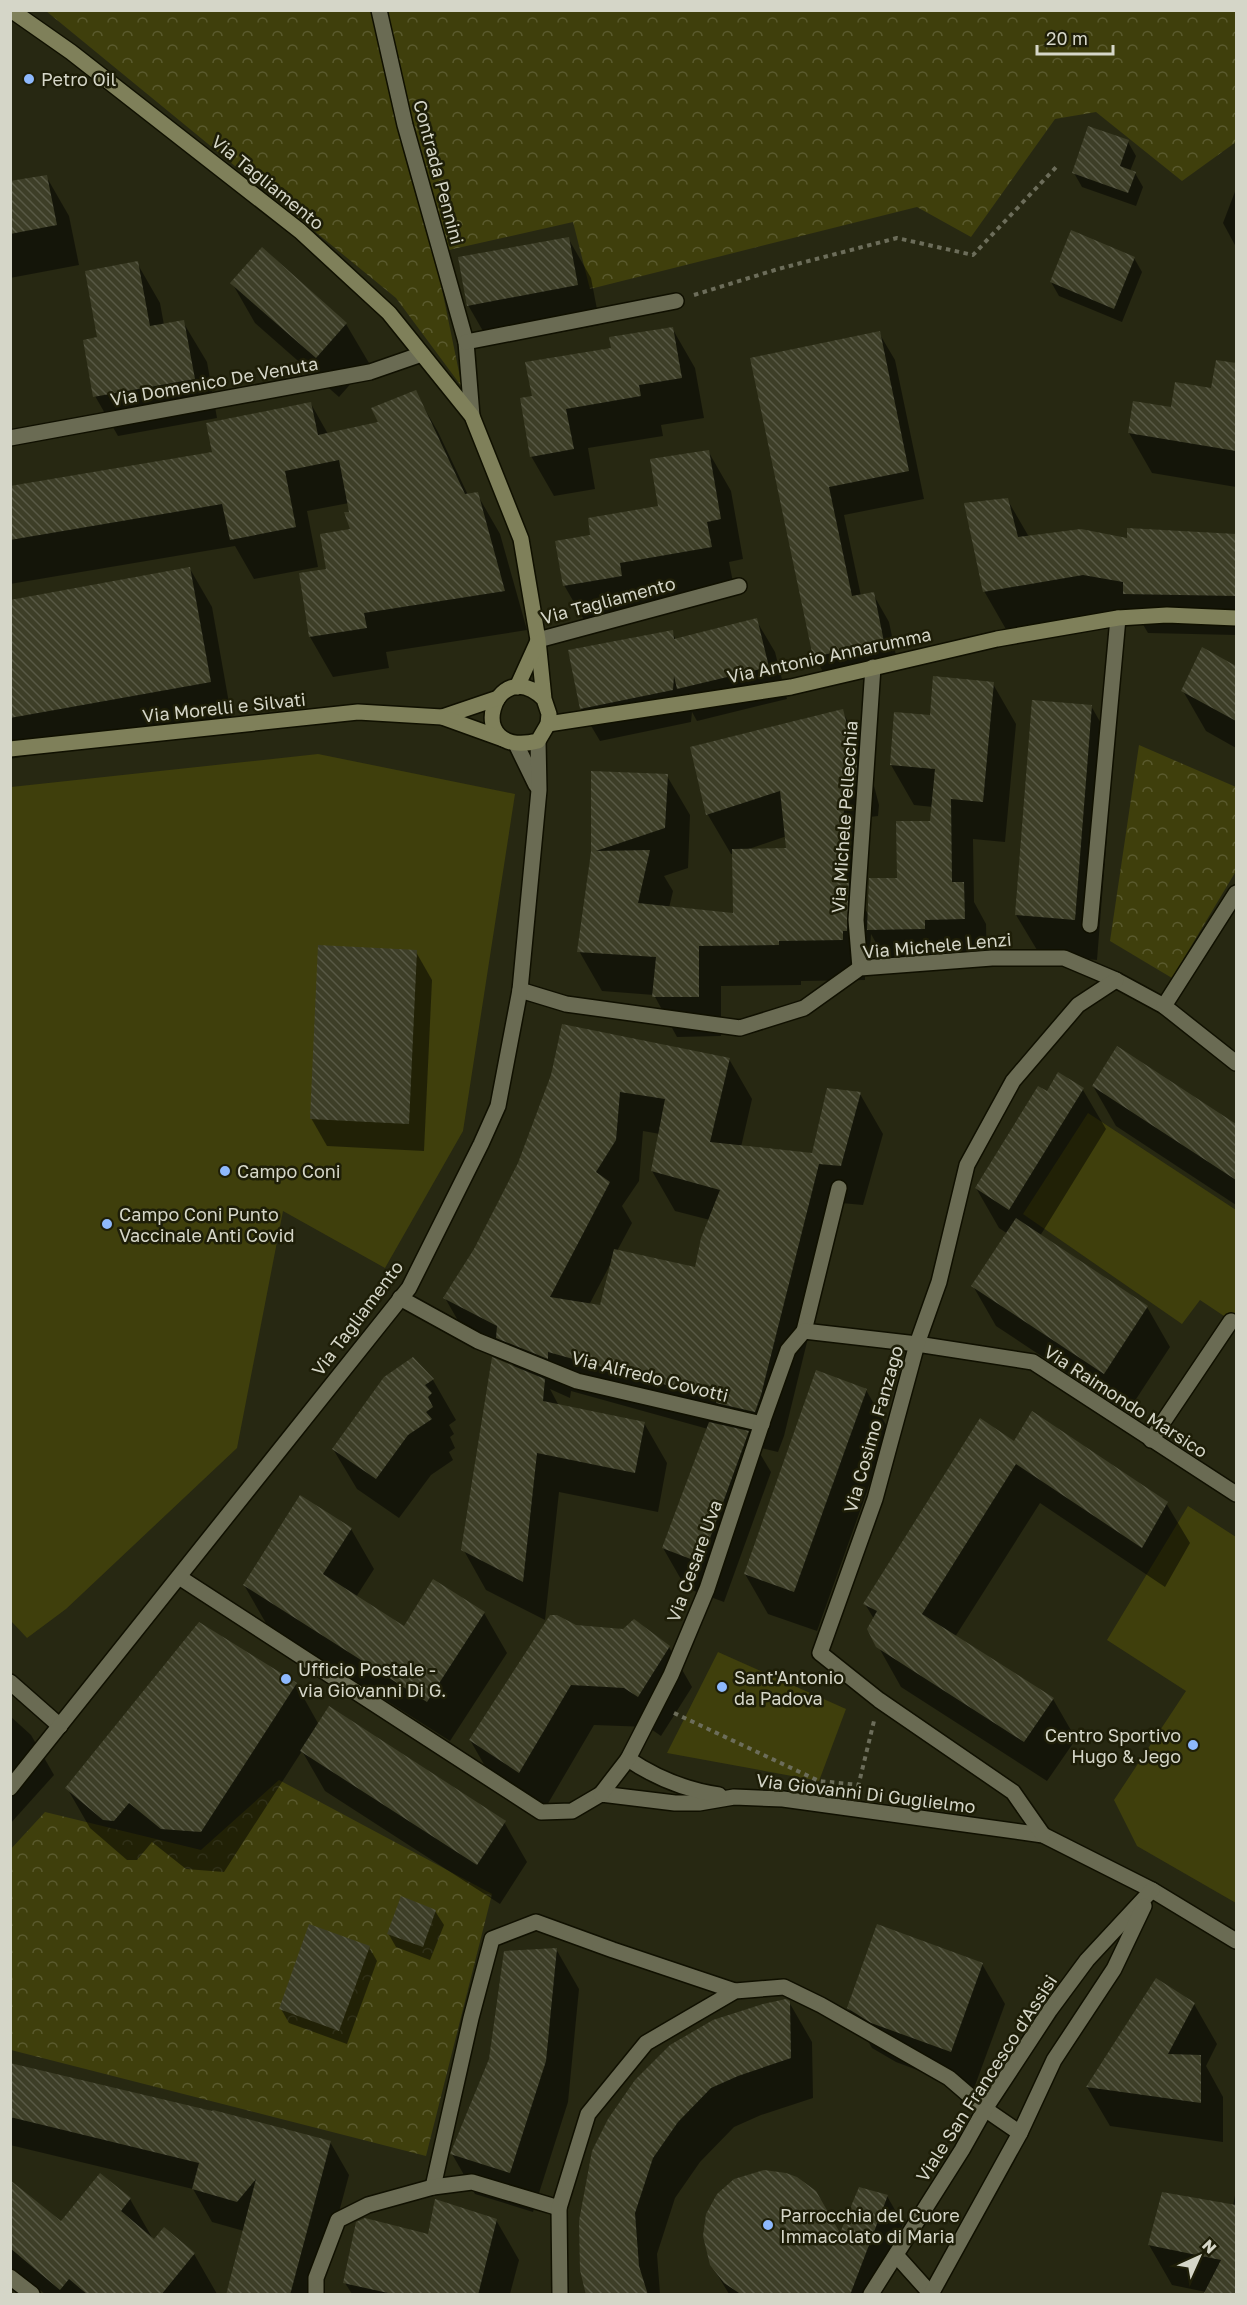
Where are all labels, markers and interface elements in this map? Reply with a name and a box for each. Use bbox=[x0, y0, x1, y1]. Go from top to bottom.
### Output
scale bar bbox=[1037, 18, 1114, 56]
text: 20 m bbox=[1046, 27, 1088, 49]
place label: Petro Oil bbox=[41, 68, 117, 90]
marker: Petro Oil bbox=[22, 72, 36, 86]
street label: Contrada Pennini bbox=[409, 97, 469, 247]
street label: Via Tagliamento bbox=[207, 130, 329, 234]
street label: Via Domenico De Venuta bbox=[108, 352, 320, 410]
street label: Via Tagliamento bbox=[538, 571, 678, 629]
street label: Via Antonio Annarumma bbox=[725, 623, 933, 687]
street label: Via Morelli e Silvati bbox=[141, 687, 307, 727]
street label: Via Michele Pellecchia bbox=[826, 720, 862, 914]
street label: Via Michele Lenzi bbox=[862, 928, 1012, 962]
place label: Campo Coni bbox=[237, 1160, 341, 1182]
marker: Campo Coni bbox=[218, 1164, 232, 1178]
place label: Campo Coni Punto Vaccinale Anti Covid bbox=[119, 1203, 294, 1246]
marker: Campo Coni Punto Vaccinale Anti Covid bbox=[100, 1217, 114, 1231]
street label: Via Tagliamento bbox=[307, 1256, 407, 1380]
street label: Via Raimondo Marsico bbox=[1040, 1340, 1212, 1462]
street label: Via Cosimo Fanzago bbox=[839, 1343, 907, 1515]
street label: Via Alfredo Covotti bbox=[569, 1346, 731, 1406]
street label: Via Cesare Uva bbox=[662, 1497, 726, 1625]
place label: Ufficio Postale - via Giovanni Di G. bbox=[298, 1658, 446, 1701]
place label: Sant'Antonio da Padova bbox=[734, 1666, 844, 1709]
marker: Ufficio Postale - via Giovanni Di G. bbox=[279, 1672, 293, 1686]
marker: Sant'Antonio da Padova bbox=[715, 1680, 729, 1694]
place label: Centro Sportivo Hugo & Jego bbox=[1045, 1724, 1181, 1767]
marker: Centro Sportivo Hugo & Jego bbox=[1186, 1738, 1200, 1752]
street label: Via Giovanni Di Guglielmo bbox=[755, 1769, 977, 1817]
street label: Viale San Francesco d'Assisi bbox=[911, 1970, 1061, 2186]
place label: Parrocchia del Cuore Immacolato di Maria bbox=[780, 2204, 960, 2247]
marker: Parrocchia del Cuore Immacolato di Maria bbox=[761, 2218, 775, 2232]
north arrow bbox=[1169, 2227, 1229, 2287]
text: N bbox=[1198, 2235, 1221, 2258]

